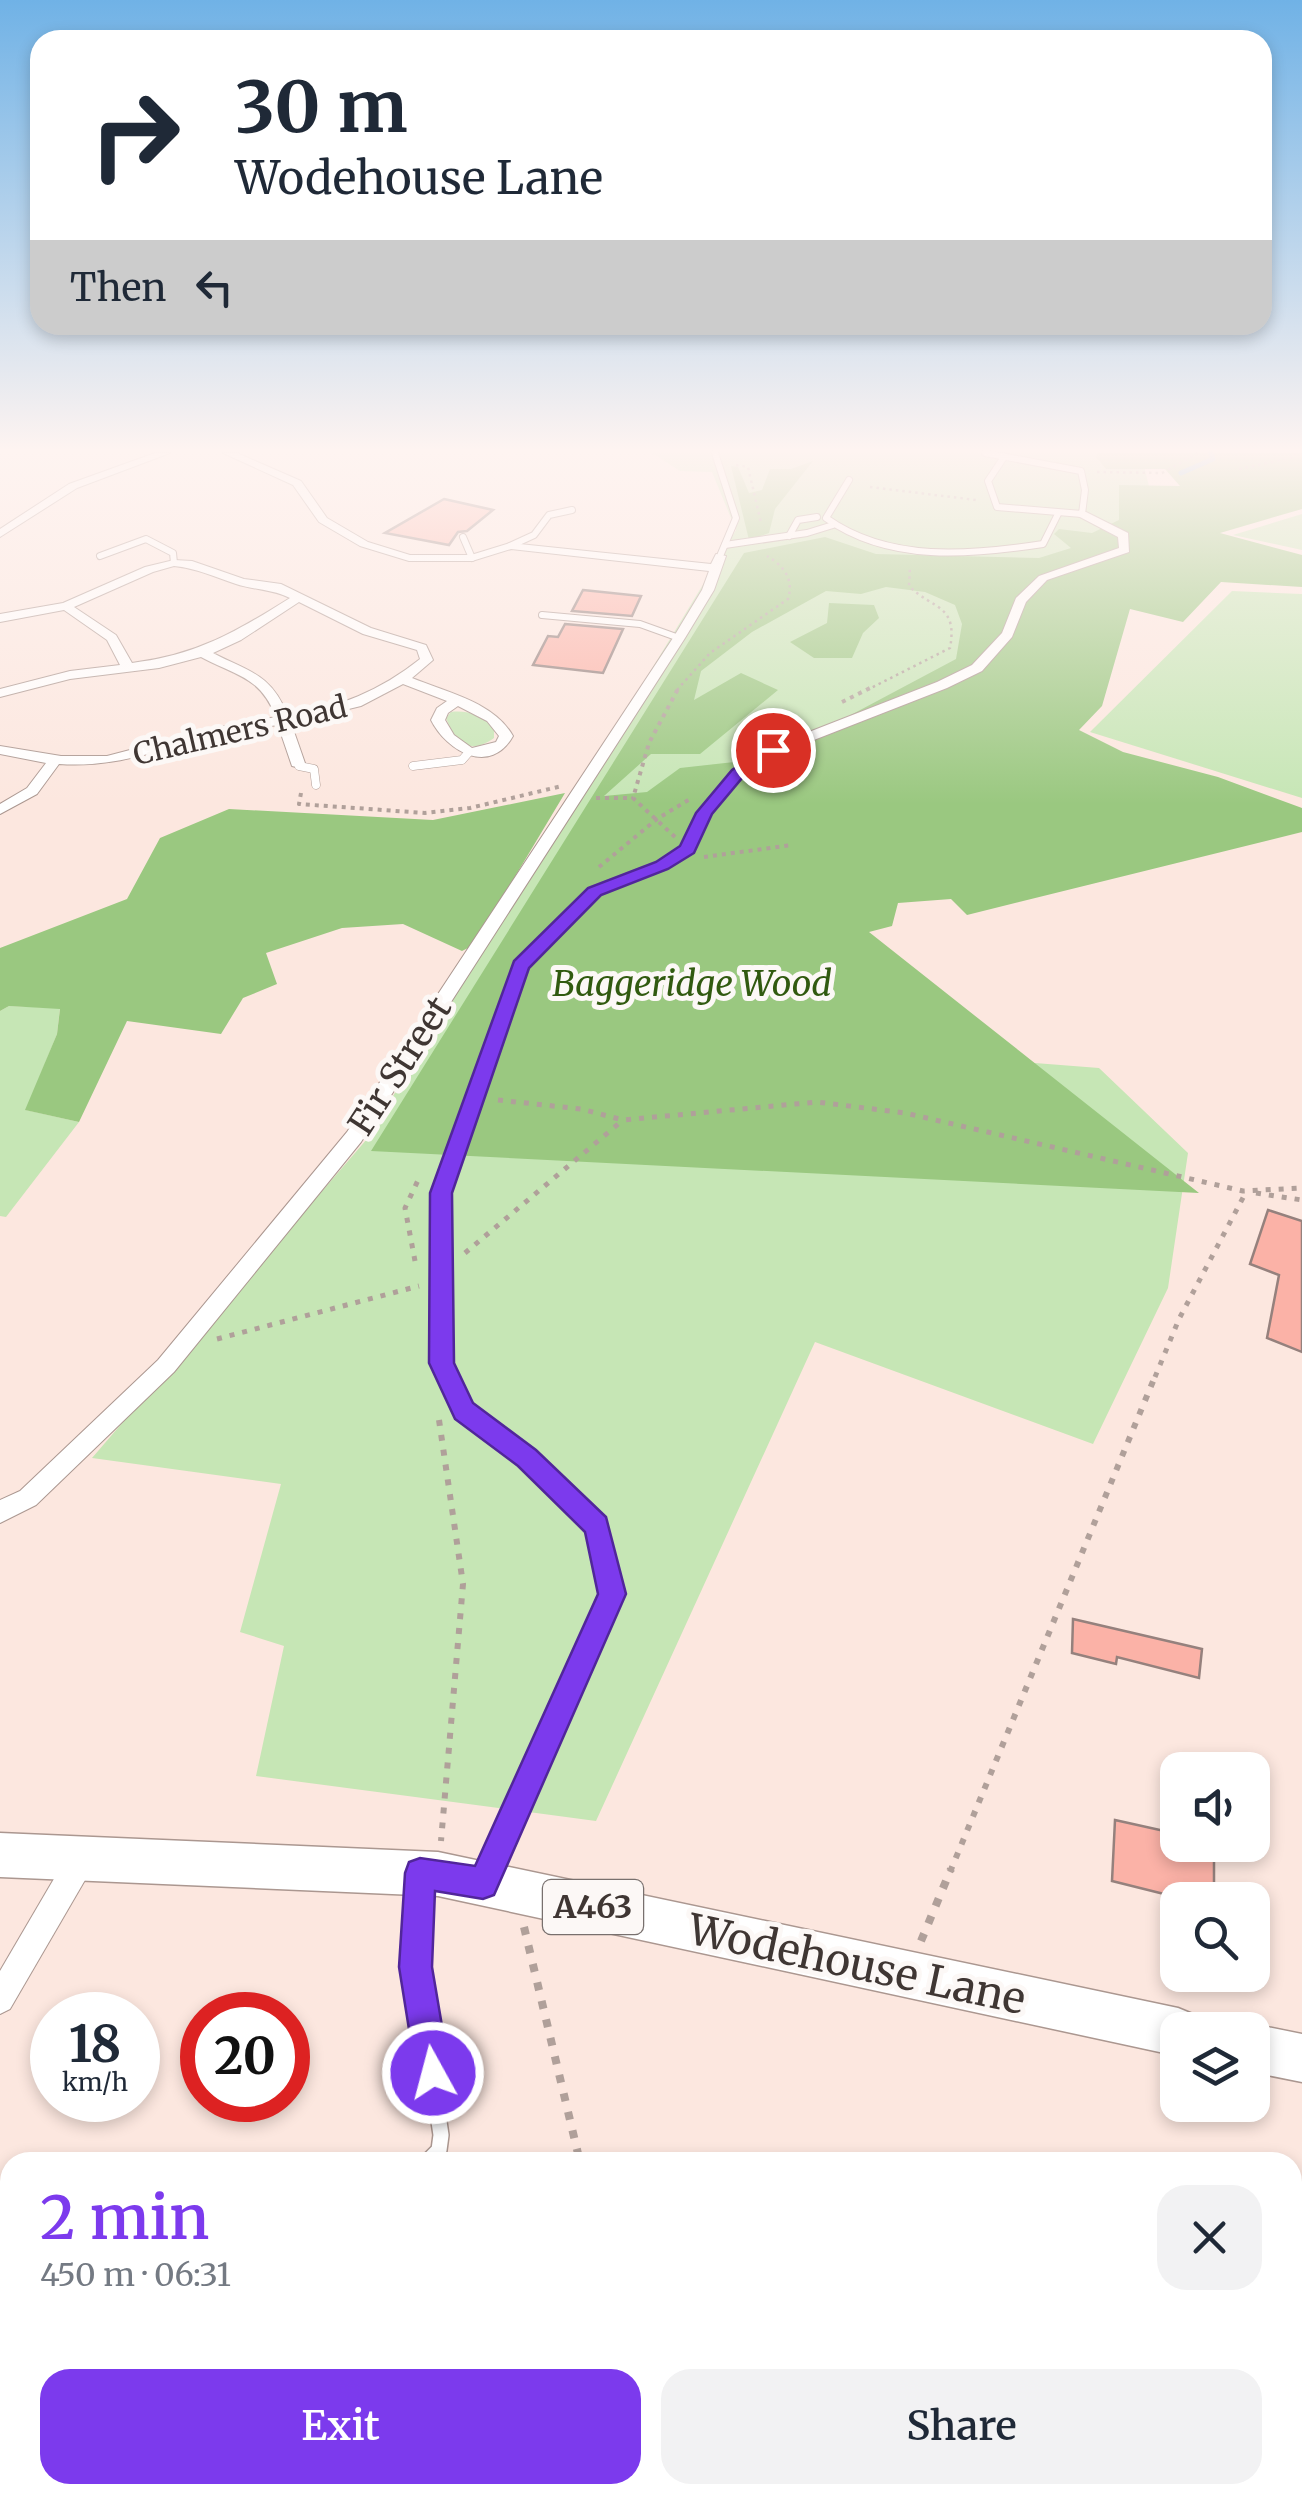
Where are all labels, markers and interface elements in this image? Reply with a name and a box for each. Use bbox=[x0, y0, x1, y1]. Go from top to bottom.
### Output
text: 30 m bbox=[235, 63, 408, 151]
icon: right bbox=[70, 70, 200, 200]
text: Wodehouse Lane bbox=[235, 150, 603, 206]
icon: left bbox=[187, 260, 242, 315]
text: Then bbox=[70, 264, 167, 311]
street label: Chalmers Road bbox=[129, 687, 350, 773]
pin bbox=[731, 708, 816, 793]
icon: arrive bbox=[746, 723, 801, 778]
park label: Baggeridge Wood bbox=[552, 962, 832, 1006]
street label: Fir Street bbox=[339, 988, 461, 1144]
map controls bbox=[1160, 1752, 1270, 2122]
button: sound bbox=[1160, 1752, 1270, 1862]
road number: A463 bbox=[543, 1880, 643, 1934]
button: search bbox=[1160, 1882, 1270, 1992]
street label: Wodehouse Lane bbox=[683, 1903, 1030, 2025]
speed limit sign: 20 bbox=[180, 1992, 310, 2122]
button: layers bbox=[1160, 2012, 1270, 2122]
text: 18 bbox=[69, 2013, 121, 2076]
position arrow bbox=[381, 2021, 485, 2125]
text: km/h bbox=[62, 2066, 128, 2098]
text: 2 min bbox=[40, 2180, 209, 2255]
button: close bbox=[1157, 2185, 1262, 2290]
text: 450 m · 06:31 bbox=[40, 2255, 231, 2295]
button: Exit bbox=[40, 2369, 641, 2484]
button: Share bbox=[661, 2369, 1262, 2484]

